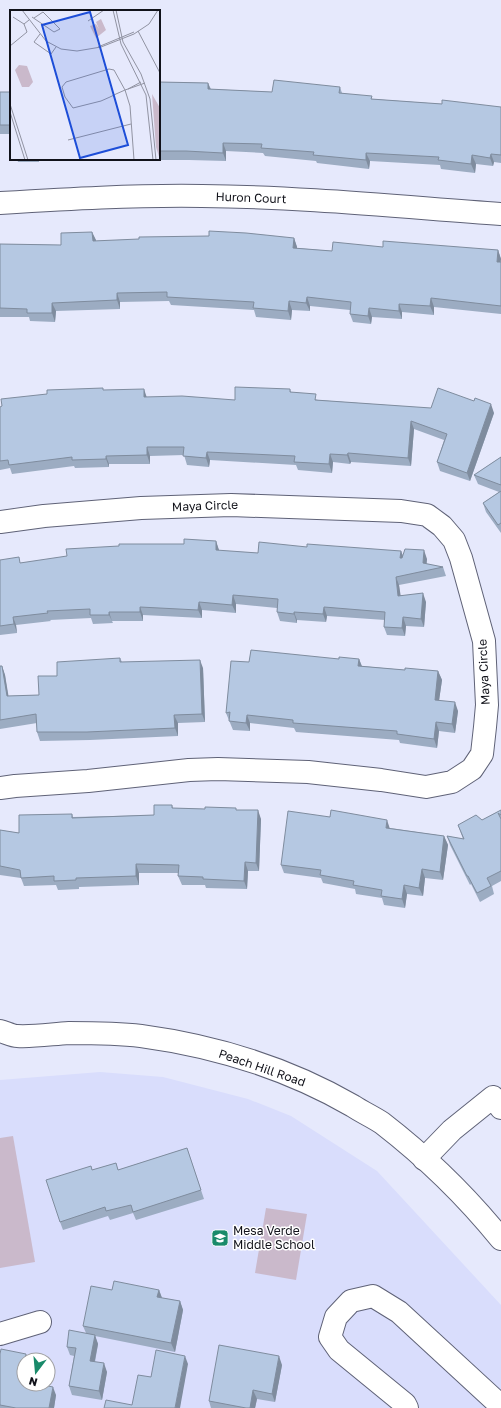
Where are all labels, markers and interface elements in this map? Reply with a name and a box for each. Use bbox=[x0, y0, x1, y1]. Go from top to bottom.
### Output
inset map bbox=[10, 10, 160, 160]
street label: Huron Court bbox=[215, 189, 287, 206]
street label: Maya Circle bbox=[172, 497, 238, 514]
street label: Maya Circle bbox=[474, 639, 493, 705]
street label: Peach Hill Road bbox=[217, 1046, 308, 1089]
place label: Mesa Verde Middle School bbox=[233, 1223, 315, 1252]
school or university icon: Mesa Verde Middle School bbox=[210, 1228, 230, 1248]
north arrow bbox=[16, 1352, 56, 1392]
text: N bbox=[27, 1375, 39, 1389]

